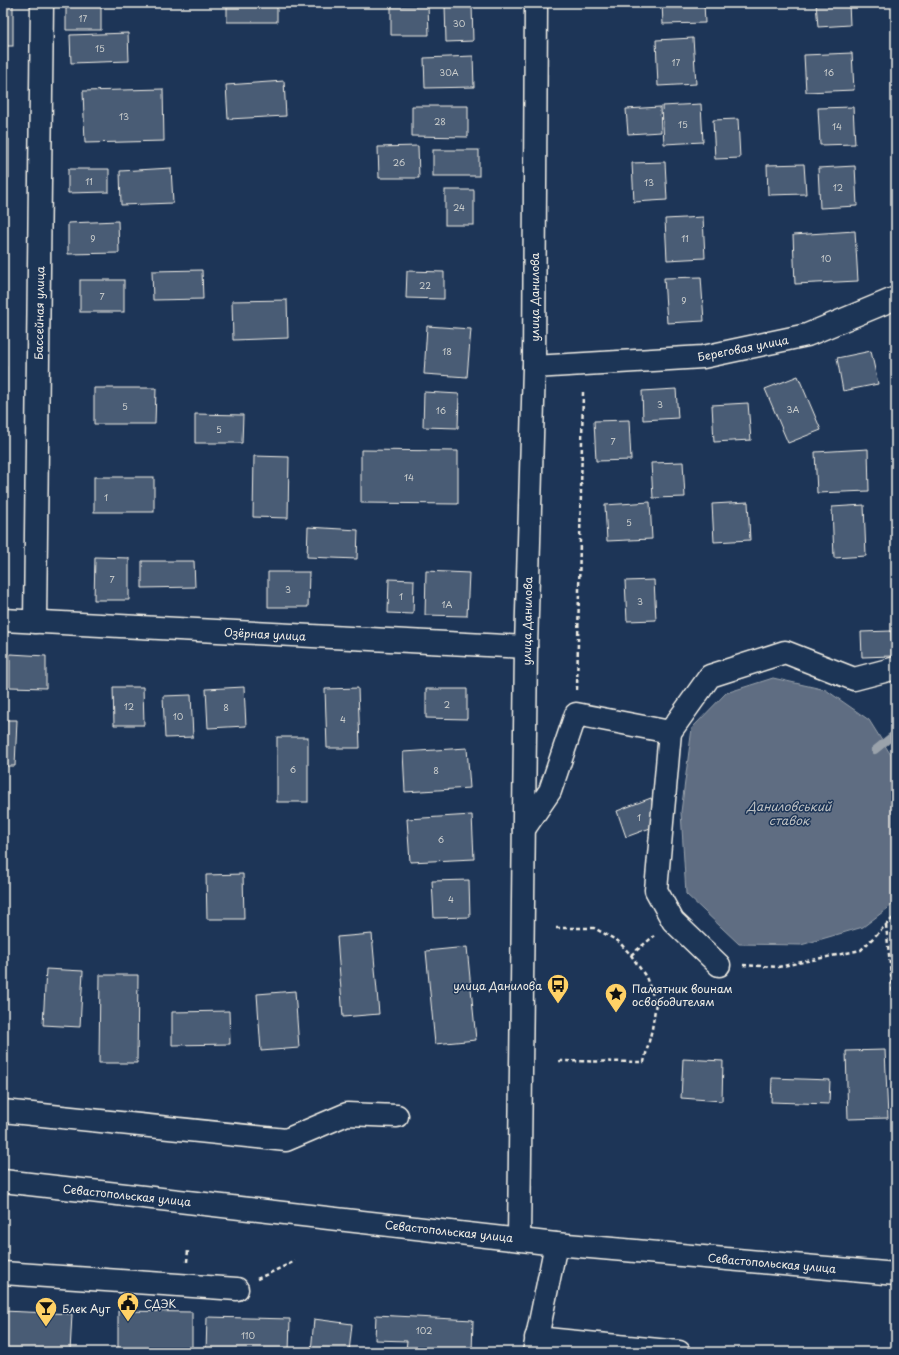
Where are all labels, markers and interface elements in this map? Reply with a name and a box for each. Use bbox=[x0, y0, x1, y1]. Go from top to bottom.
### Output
house number: 17 bbox=[79, 11, 88, 25]
house number: 30 bbox=[453, 16, 466, 30]
house number: 15 bbox=[95, 41, 105, 55]
house number: 17 bbox=[672, 55, 681, 69]
house number: 30А bbox=[439, 65, 459, 79]
house number: 16 bbox=[824, 65, 834, 79]
house number: 13 bbox=[119, 109, 129, 123]
house number: 28 bbox=[434, 114, 446, 128]
house number: 15 bbox=[678, 117, 688, 131]
house number: 14 bbox=[832, 119, 842, 133]
house number: 26 bbox=[393, 155, 405, 169]
house number: 11 bbox=[85, 174, 93, 188]
house number: 13 bbox=[644, 175, 654, 189]
house number: 12 bbox=[833, 180, 843, 194]
house number: 24 bbox=[453, 200, 465, 214]
house number: 9 bbox=[90, 231, 96, 245]
house number: 11 bbox=[681, 231, 689, 245]
house number: 10 bbox=[821, 251, 832, 265]
street label: улица Данилова bbox=[526, 252, 543, 341]
street label: Бассейная улица bbox=[30, 266, 48, 360]
house number: 22 bbox=[419, 278, 431, 292]
house number: 7 bbox=[99, 289, 105, 303]
house number: 9 bbox=[681, 293, 687, 307]
street label: Береговая улица bbox=[696, 331, 790, 365]
house number: 18 bbox=[442, 344, 452, 358]
house number: 3 bbox=[657, 397, 663, 411]
house number: 5 bbox=[122, 399, 128, 413]
house number: 3А bbox=[787, 402, 800, 416]
house number: 16 bbox=[436, 403, 446, 417]
house number: 5 bbox=[216, 422, 222, 436]
house number: 7 bbox=[610, 434, 616, 448]
house number: 14 bbox=[404, 470, 414, 484]
house number: 1 bbox=[104, 490, 108, 504]
house number: 5 bbox=[626, 515, 632, 529]
house number: 7 bbox=[109, 572, 115, 586]
street label: улица Данилова bbox=[518, 576, 536, 666]
house number: 3 bbox=[285, 582, 291, 596]
house number: 1 bbox=[399, 589, 403, 603]
house number: 3 bbox=[637, 594, 643, 608]
house number: 1А bbox=[442, 597, 453, 611]
street label: Озёрная улица bbox=[224, 623, 307, 645]
house number: 2 bbox=[444, 697, 450, 711]
house number: 12 bbox=[124, 699, 134, 713]
house number: 8 bbox=[223, 700, 229, 714]
house number: 10 bbox=[173, 709, 184, 723]
house number: 4 bbox=[340, 712, 346, 726]
house number: 6 bbox=[290, 762, 296, 776]
house number: 8 bbox=[433, 763, 439, 777]
water label: Даниловський ставок bbox=[746, 797, 833, 829]
house number: 1 bbox=[637, 810, 641, 824]
house number: 6 bbox=[438, 832, 444, 846]
house number: 4 bbox=[448, 892, 454, 906]
bus stop icon: улица Данилова bbox=[545, 972, 571, 1005]
place label: улица Данилова bbox=[453, 977, 542, 994]
place label: Памятник воинам освободителям bbox=[632, 980, 733, 1010]
place icon: Памятник воинам освободителям bbox=[603, 981, 629, 1014]
street label: Севастопольская улица bbox=[62, 1180, 192, 1210]
street label: Севастопольская улица bbox=[384, 1216, 514, 1246]
street label: Севастопольская улица bbox=[707, 1249, 837, 1277]
public building icon: СДЭК bbox=[115, 1290, 141, 1323]
bar icon: Блек Аут bbox=[33, 1295, 59, 1328]
place label: СДЭК bbox=[144, 1295, 177, 1312]
place label: Блек Аут bbox=[62, 1300, 111, 1317]
house number: 102 bbox=[416, 1323, 432, 1337]
house number: 110 bbox=[241, 1328, 255, 1342]

